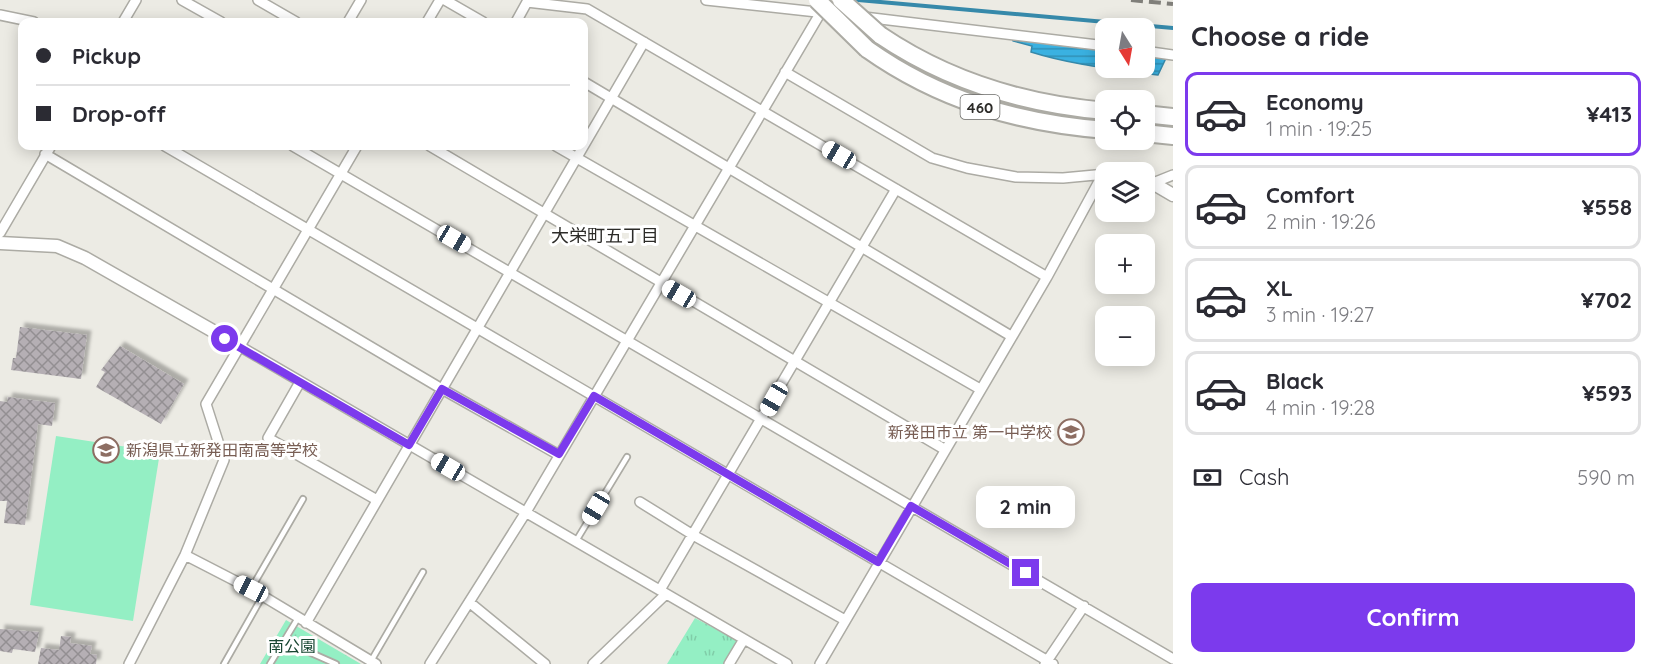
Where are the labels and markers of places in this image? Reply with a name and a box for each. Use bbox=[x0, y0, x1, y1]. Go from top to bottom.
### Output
school or university icon: 新発田市立 第一中学校 bbox=[1056, 417, 1086, 447]
place label: 新発田市立 第一中学校 bbox=[888, 422, 1052, 442]
school or university icon: 新潟県立新発田南高等学校 bbox=[91, 435, 121, 465]
place label: 新潟県立新発田南高等学校 bbox=[126, 440, 318, 460]

